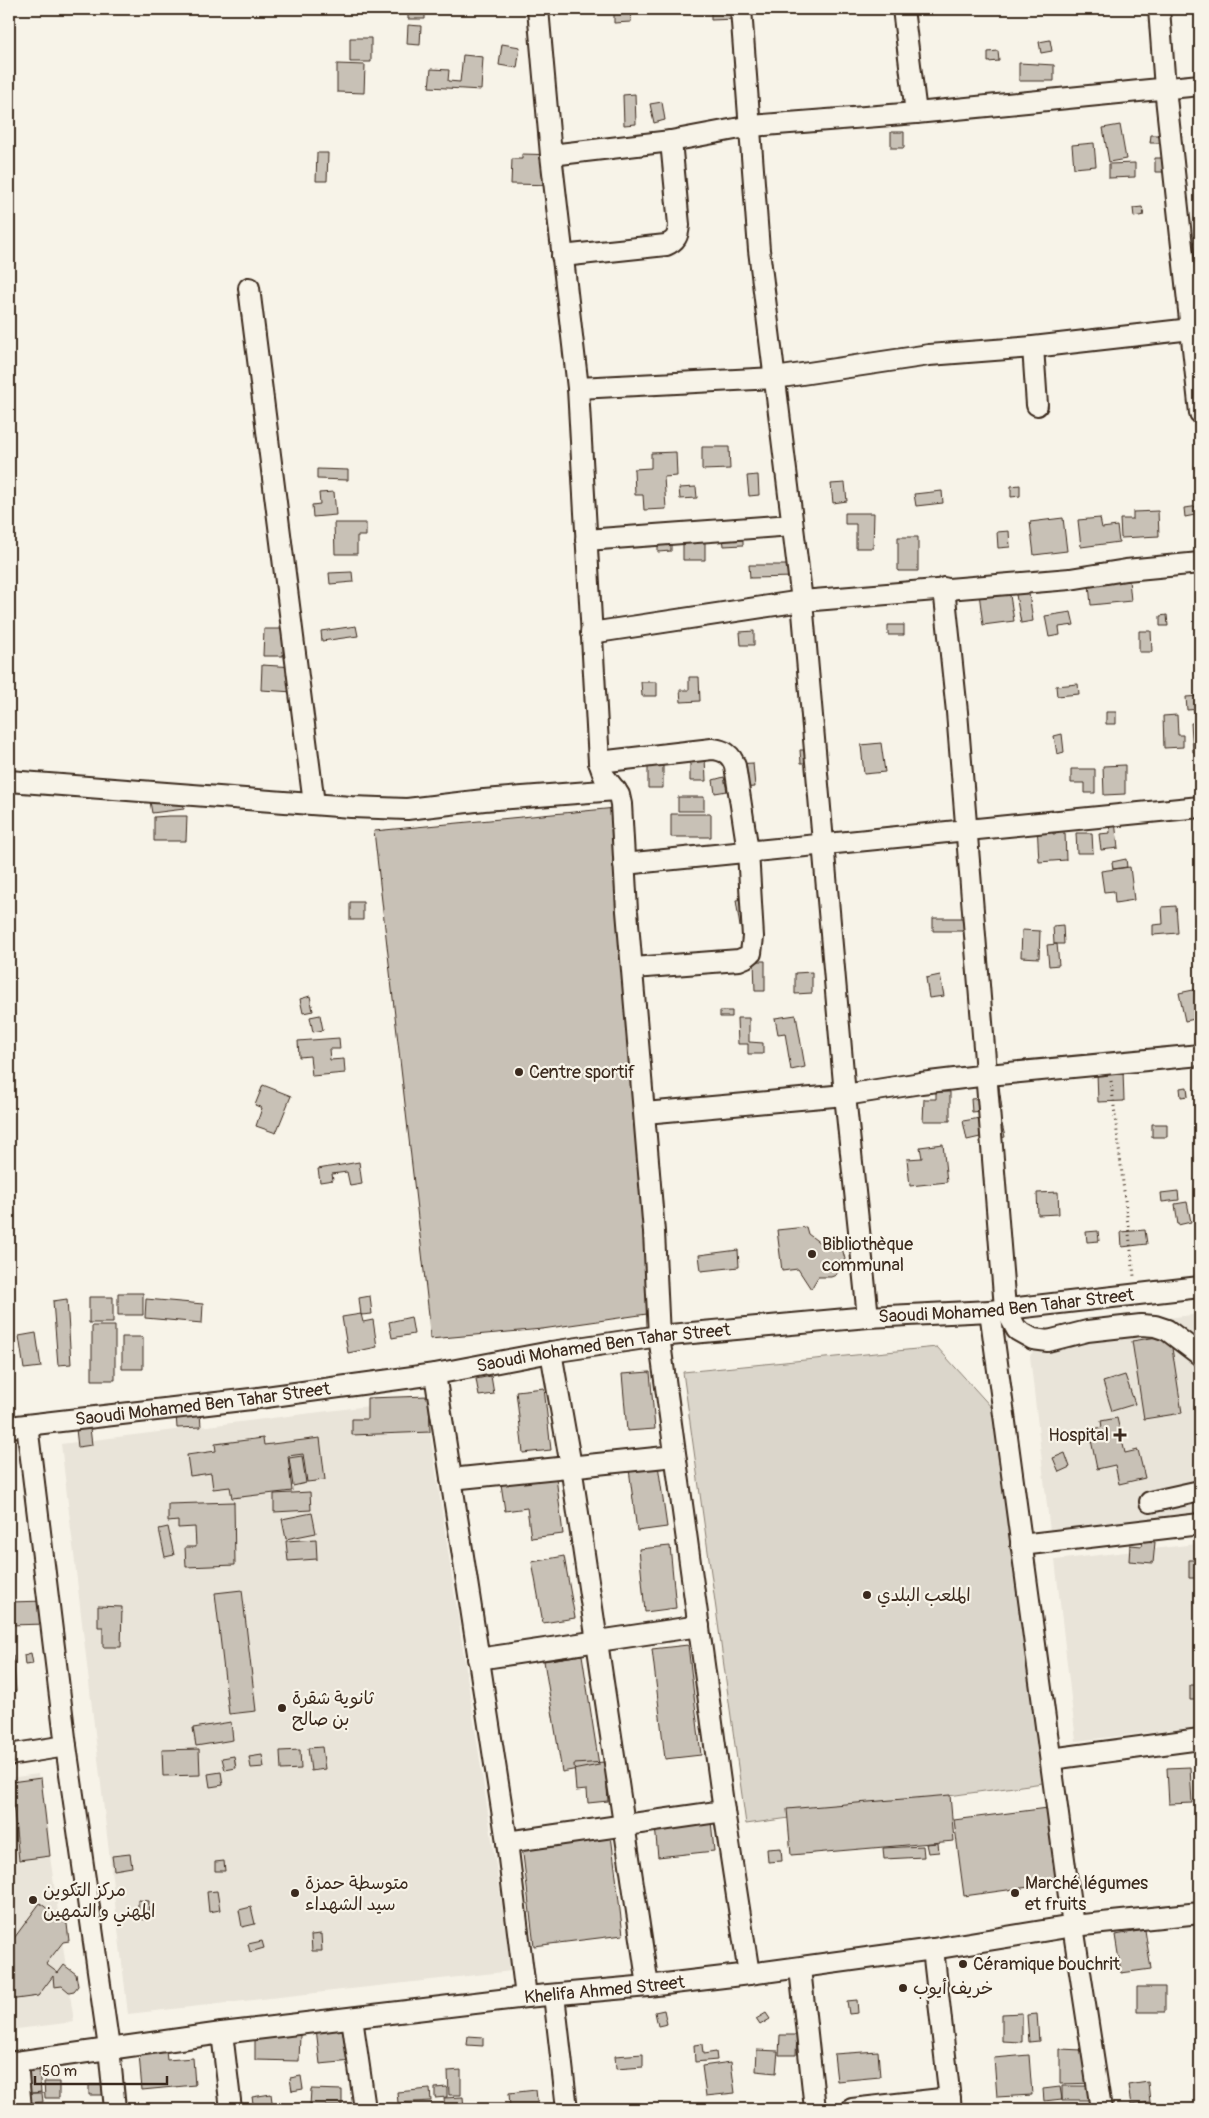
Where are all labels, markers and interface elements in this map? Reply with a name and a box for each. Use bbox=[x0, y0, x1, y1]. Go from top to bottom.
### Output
place label: Centre sportif bbox=[529, 1061, 636, 1084]
marker: Centre sportif bbox=[513, 1066, 525, 1078]
place label: Bibliothèque communal bbox=[822, 1233, 913, 1277]
marker: Bibliothèque communal bbox=[806, 1248, 818, 1260]
street label: Saoudi Mohamed Ben Tahar Street bbox=[878, 1284, 1136, 1328]
street label: Saoudi Mohamed Ben Tahar Street bbox=[475, 1318, 732, 1378]
street label: Saoudi Mohamed Ben Tahar Street bbox=[74, 1377, 332, 1431]
place label: Hospital bbox=[1048, 1424, 1109, 1447]
marker: Hospital bbox=[1113, 1428, 1127, 1442]
place label: الملعب البلدي bbox=[877, 1584, 971, 1608]
marker: الملعب البلدي bbox=[861, 1589, 873, 1601]
place label: ثانوية شقرة بن صالح bbox=[292, 1687, 374, 1731]
marker: ثانوية شقرة بن صالح bbox=[276, 1702, 288, 1714]
place label: متوسطة حمزة سيد الشهداء bbox=[305, 1872, 409, 1916]
place label: Marché légumes et fruits bbox=[1025, 1872, 1148, 1916]
place label: مركز التكوين المهني و التمهين bbox=[43, 1879, 156, 1927]
marker: متوسطة حمزة سيد الشهداء bbox=[289, 1887, 301, 1899]
marker: Marché légumes et fruits bbox=[1009, 1887, 1021, 1899]
marker: مركز التكوين المهني و التمهين bbox=[27, 1894, 39, 1906]
place label: Céramique bouchrit bbox=[973, 1953, 1121, 1976]
marker: Céramique bouchrit bbox=[957, 1958, 969, 1970]
street label: Khelifa Ahmed Street bbox=[523, 1971, 687, 2009]
place label: خريف أيوب bbox=[913, 1977, 993, 2000]
marker: خريف أيوب bbox=[897, 1982, 909, 1994]
scale bar bbox=[35, 2053, 168, 2085]
text: 50 m bbox=[42, 2062, 77, 2081]

